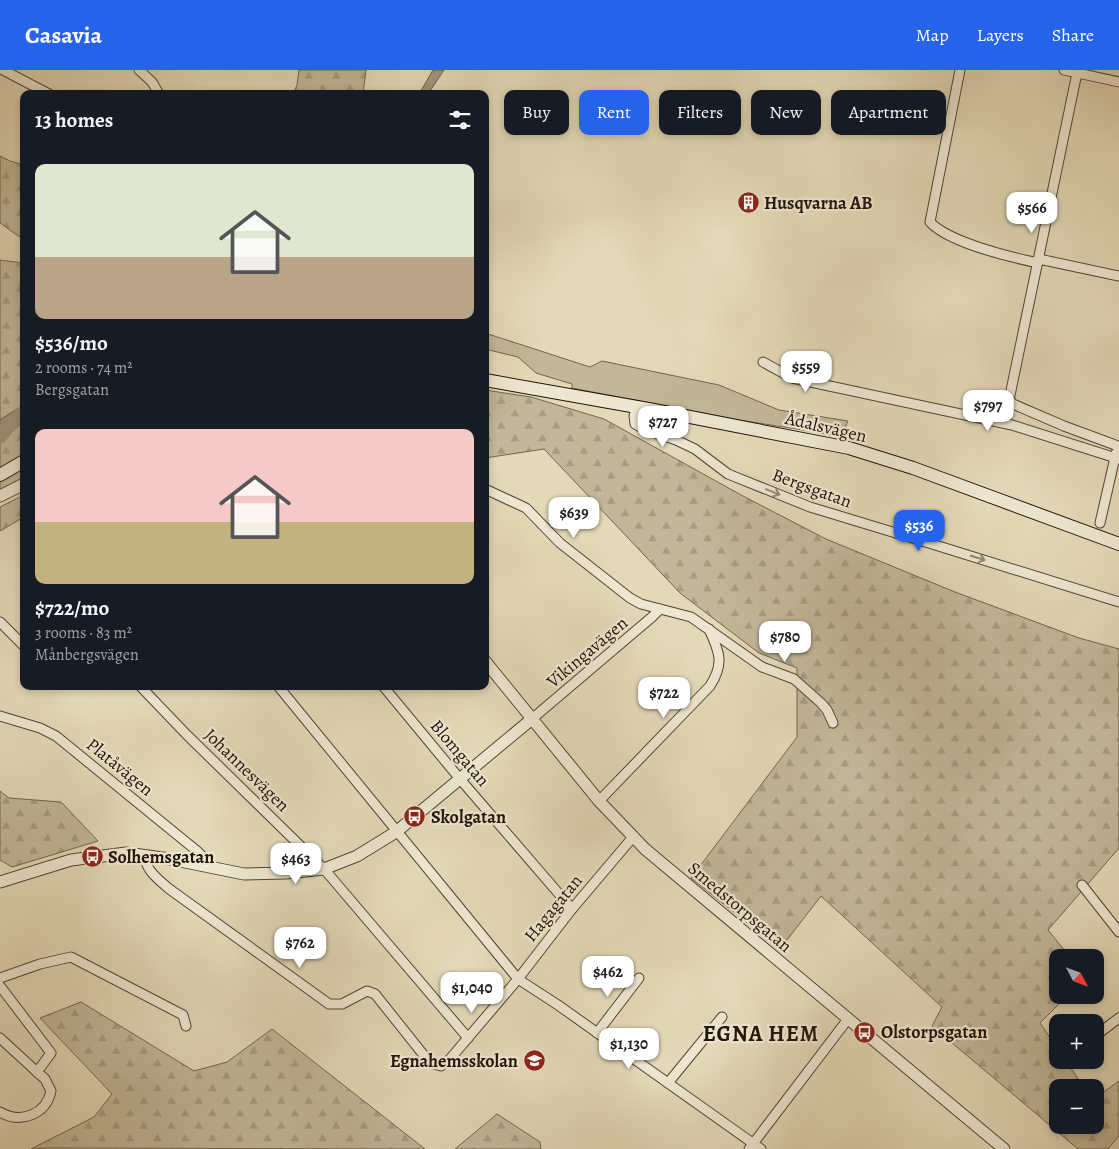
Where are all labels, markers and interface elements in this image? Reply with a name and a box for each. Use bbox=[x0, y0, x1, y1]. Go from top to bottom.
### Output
text: Casavia bbox=[25, 19, 102, 51]
text: Map bbox=[916, 23, 949, 47]
text: Layers bbox=[977, 23, 1024, 47]
text: Share bbox=[1052, 23, 1094, 47]
chip: Buy bbox=[504, 90, 569, 135]
chip: Rent bbox=[579, 90, 649, 135]
chip: Filters bbox=[659, 90, 741, 135]
chip: New bbox=[751, 90, 821, 135]
chip: Apartment bbox=[831, 90, 946, 135]
text: 13 homes bbox=[35, 106, 113, 134]
icon: filters bbox=[446, 106, 474, 134]
building icon: Husqvarna AB bbox=[736, 191, 760, 215]
place label: Husqvarna AB bbox=[764, 191, 872, 215]
pin: $566 bbox=[1002, 191, 1062, 234]
icon: home bbox=[210, 197, 300, 287]
text: $566 bbox=[1017, 197, 1047, 219]
text: $536/mo bbox=[35, 329, 108, 357]
pin: $559 bbox=[776, 350, 836, 393]
text: $559 bbox=[792, 356, 820, 378]
text: 2 rooms · 74 m² bbox=[35, 357, 133, 379]
text: Bergsgatan bbox=[35, 379, 109, 401]
pin: $797 bbox=[958, 390, 1018, 432]
text: $797 bbox=[974, 395, 1002, 417]
pin: $727 bbox=[633, 406, 693, 448]
street label: Ådalsvägen bbox=[782, 406, 869, 448]
text: $727 bbox=[649, 411, 677, 433]
icon: home bbox=[210, 462, 300, 552]
street label: Bergsgatan bbox=[769, 463, 855, 514]
one-way arrow bbox=[765, 488, 780, 498]
pin: $639 bbox=[544, 496, 604, 539]
text: $639 bbox=[559, 502, 589, 524]
pin: $536 bbox=[889, 510, 949, 552]
text: $536 bbox=[905, 515, 933, 537]
one-way arrow bbox=[969, 553, 985, 563]
text: $722/mo bbox=[35, 594, 109, 622]
street label: Vikingavägen bbox=[541, 611, 633, 694]
pin: $780 bbox=[755, 620, 815, 663]
text: 3 rooms · 83 m² bbox=[35, 622, 132, 644]
text: $780 bbox=[770, 626, 800, 648]
text: Månbergsvägen bbox=[35, 644, 139, 666]
pin: $722 bbox=[634, 676, 694, 719]
text: $722 bbox=[649, 682, 679, 704]
street label: Blomgatan bbox=[425, 714, 495, 792]
street label: Johannesvägen bbox=[199, 723, 295, 817]
street label: Platåvägen bbox=[81, 733, 159, 801]
bus stop icon: Skolgatan bbox=[403, 805, 427, 829]
place label: Skolgatan bbox=[431, 805, 506, 829]
pin: $463 bbox=[266, 842, 326, 885]
bus stop icon: Solhemsgatan bbox=[80, 845, 104, 869]
place label: Solhemsgatan bbox=[108, 845, 214, 869]
text: $463 bbox=[281, 848, 311, 870]
street label: Smedstorpsgatan bbox=[683, 856, 797, 958]
street label: Hagagatan bbox=[518, 869, 588, 947]
pin: $762 bbox=[270, 926, 330, 969]
text: $762 bbox=[285, 932, 315, 954]
north arrow bbox=[1049, 949, 1104, 1004]
map controls bbox=[1049, 949, 1104, 1134]
pin: $462 bbox=[578, 956, 638, 998]
text: $462 bbox=[593, 961, 623, 983]
pin: $1,040 bbox=[431, 972, 513, 1014]
text: $1,040 bbox=[451, 977, 493, 999]
button: + bbox=[1049, 1014, 1104, 1069]
district label: EGNA HEM bbox=[703, 1019, 819, 1049]
bus stop icon: Olstorpsgatan bbox=[853, 1020, 877, 1044]
place label: Olstorpsgatan bbox=[881, 1020, 987, 1044]
pin: $1,130 bbox=[588, 1028, 670, 1070]
text: $1,130 bbox=[610, 1033, 648, 1055]
place label: Egnahemsskolan bbox=[390, 1049, 518, 1073]
school or university icon: Egnahemsskolan bbox=[522, 1049, 546, 1073]
button: − bbox=[1049, 1079, 1104, 1134]

